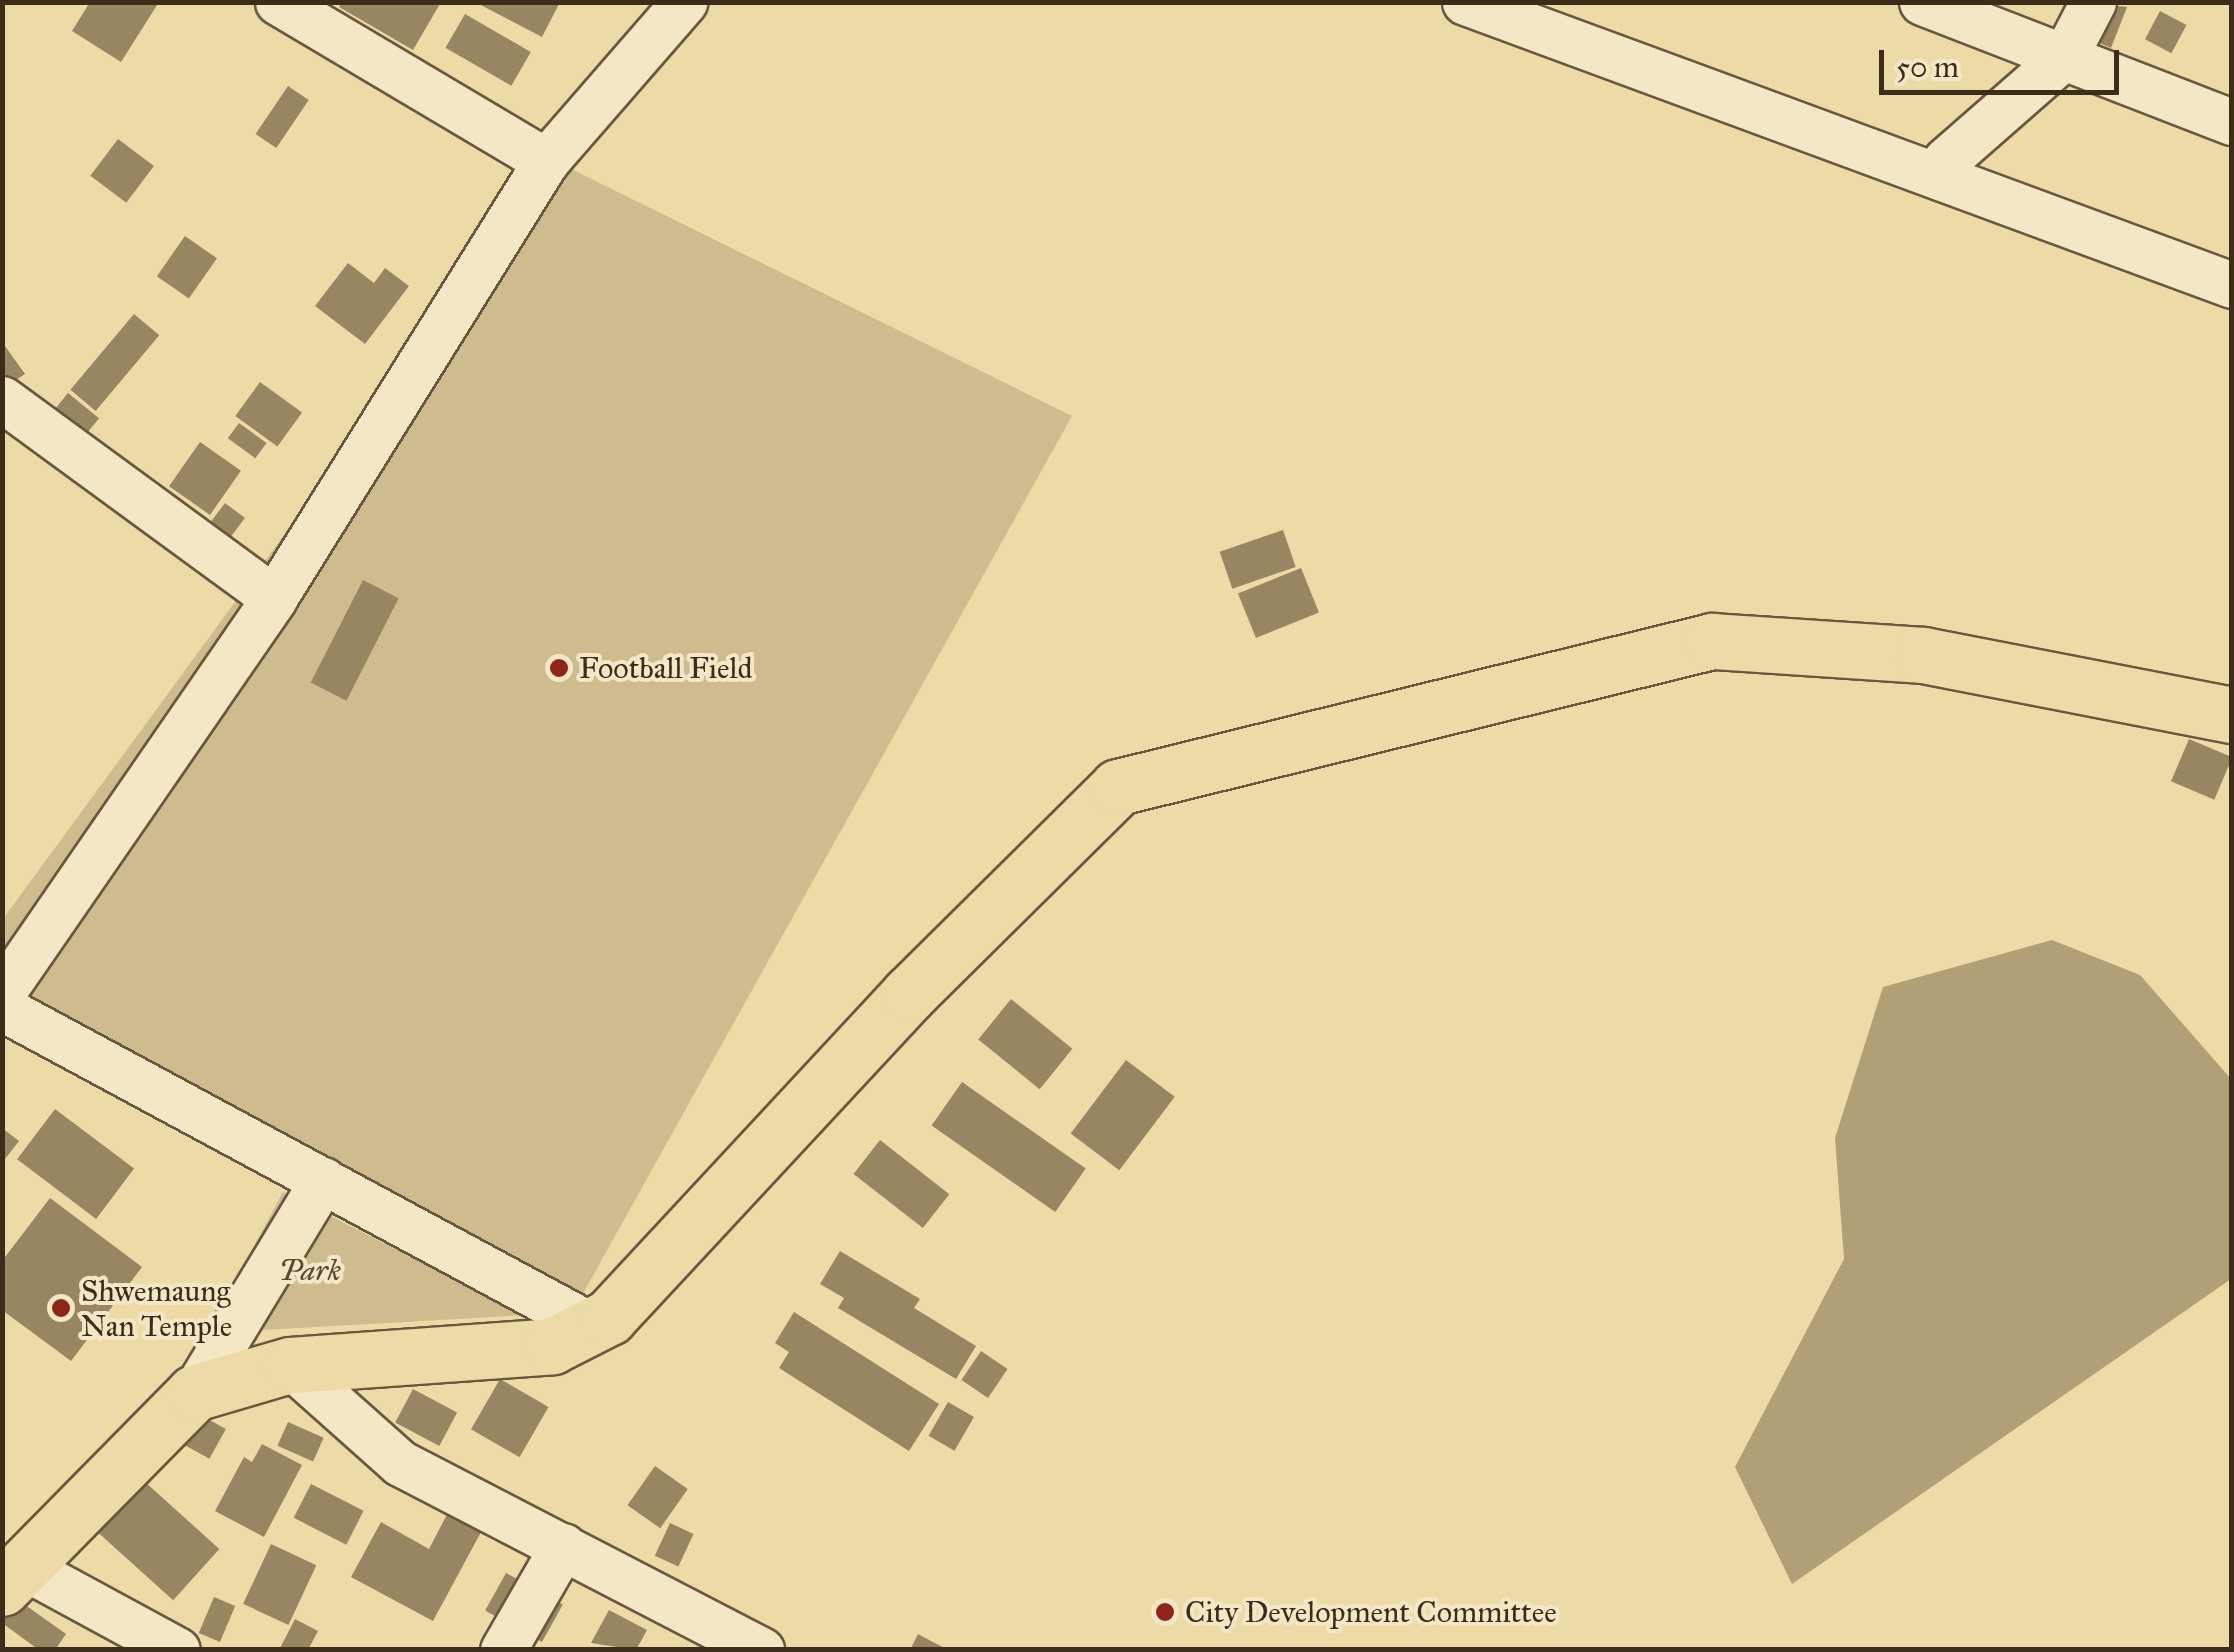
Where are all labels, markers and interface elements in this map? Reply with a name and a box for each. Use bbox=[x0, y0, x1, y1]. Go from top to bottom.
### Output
scale bar bbox=[1884, 30, 2124, 92]
text: 50 m bbox=[1896, 49, 1959, 85]
place label: Football Field bbox=[579, 650, 752, 686]
marker: Football Field bbox=[548, 657, 570, 679]
park label: Park bbox=[279, 1252, 341, 1288]
place label: Shwemaung Nan Temple bbox=[81, 1273, 232, 1344]
marker: Shwemaung Nan Temple bbox=[50, 1297, 72, 1319]
place label: City Development Committee bbox=[1185, 1594, 1557, 1630]
marker: City Development Committee bbox=[1154, 1601, 1176, 1623]

